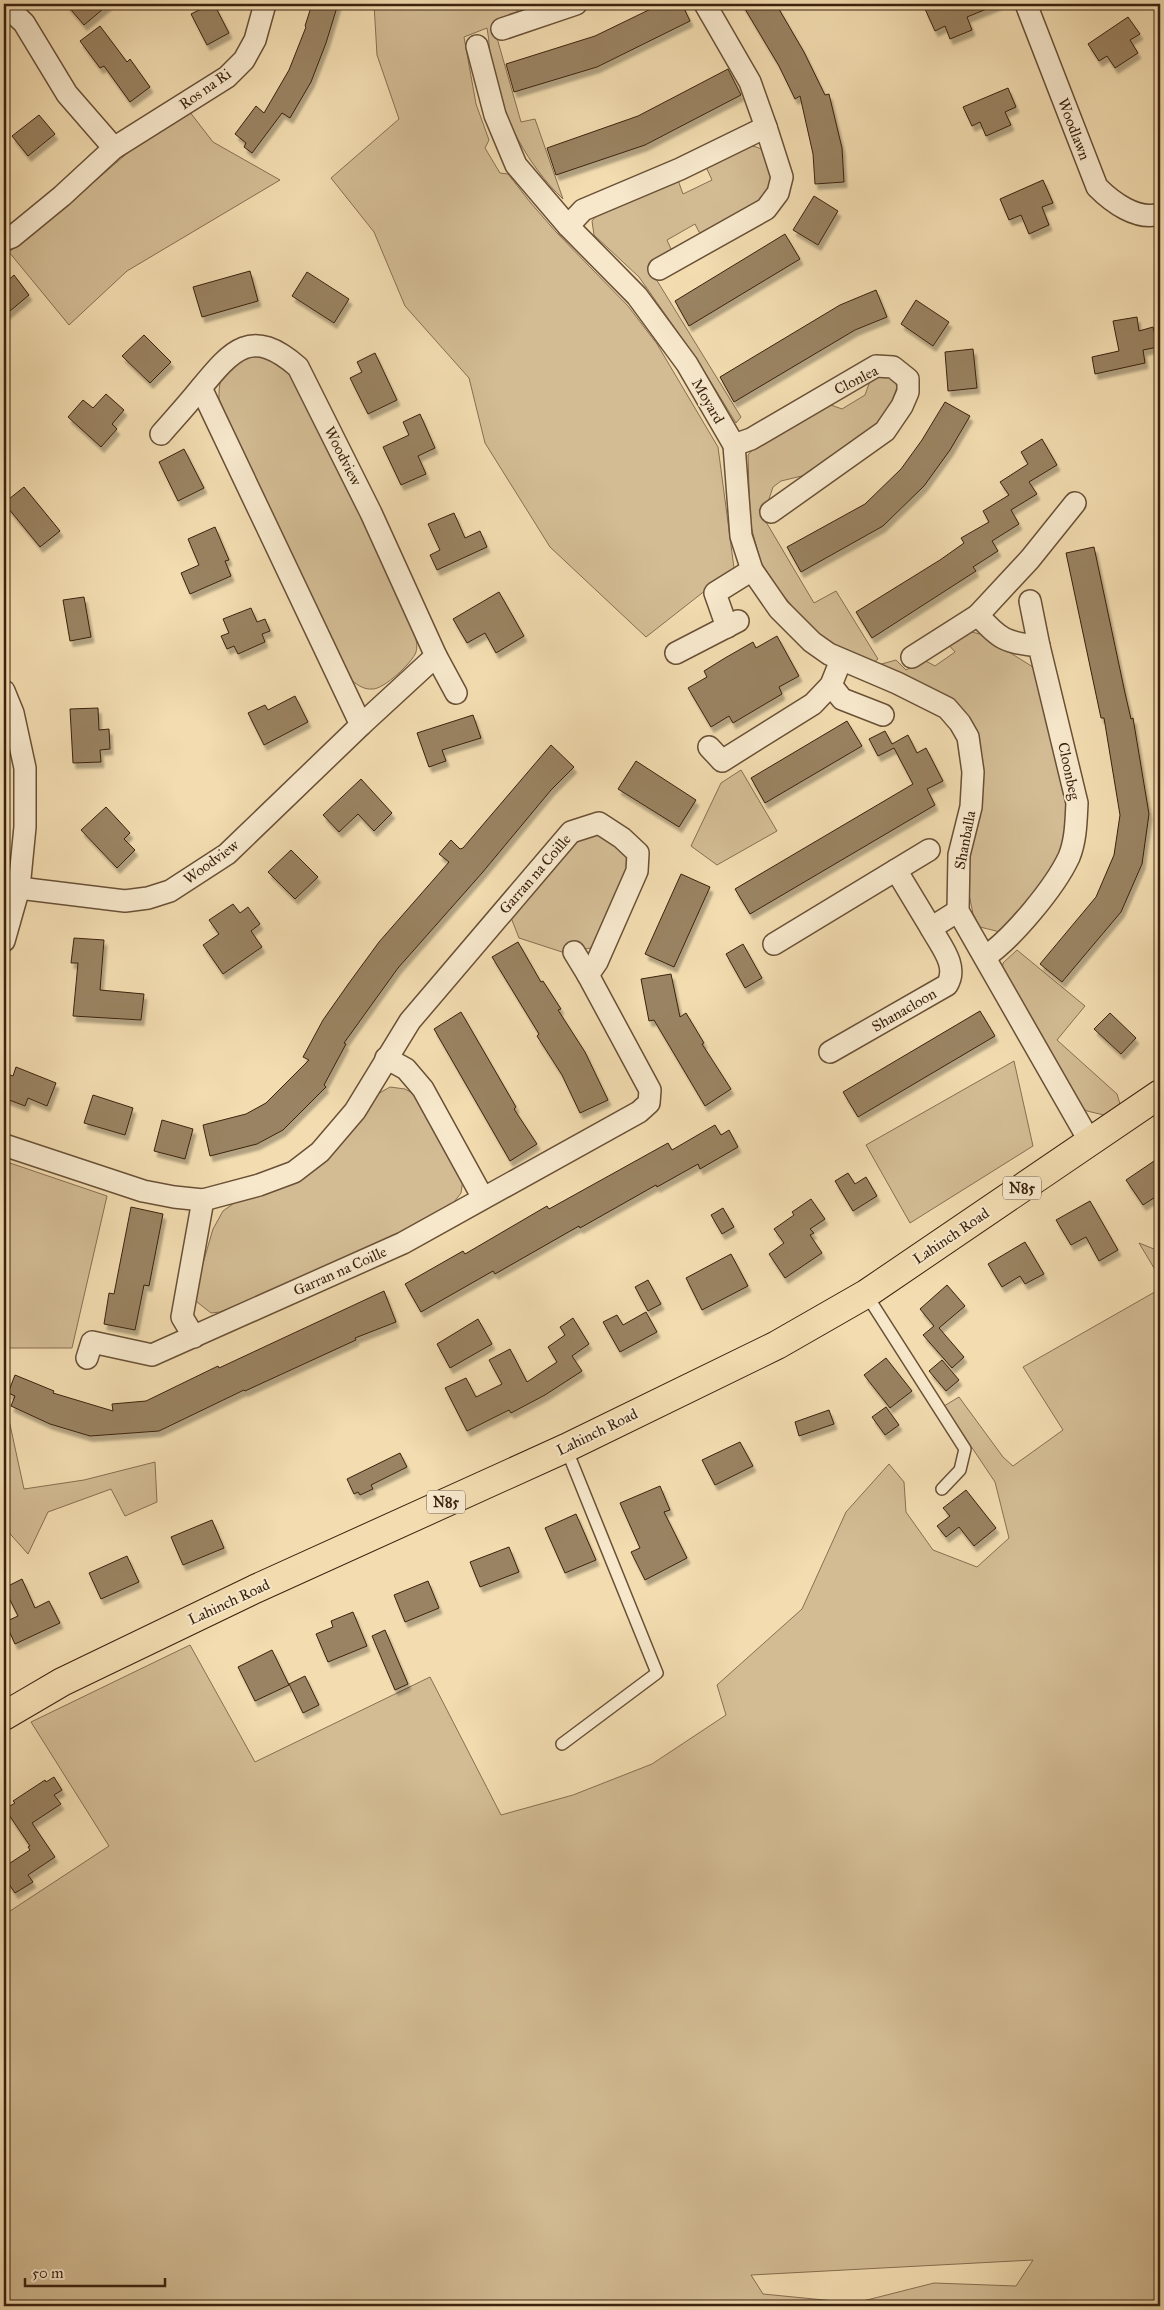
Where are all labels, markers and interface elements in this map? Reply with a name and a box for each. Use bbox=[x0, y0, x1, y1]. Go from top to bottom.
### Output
street label: Ros na Ri bbox=[176, 65, 234, 113]
street label: Woodlawn bbox=[1054, 96, 1094, 162]
street label: Clonlea bbox=[831, 361, 881, 399]
street label: Moyard bbox=[688, 375, 728, 427]
street label: Woodview bbox=[320, 423, 366, 489]
street label: Cloonbeg bbox=[1054, 741, 1084, 802]
street label: Shanballa bbox=[950, 808, 980, 871]
street label: Garran na Coille bbox=[495, 830, 575, 918]
street label: Woodview bbox=[180, 836, 242, 888]
street label: Shanacloon bbox=[869, 984, 939, 1036]
road number: N85 bbox=[1003, 1176, 1041, 1200]
street label: Lahinch Road bbox=[910, 1204, 993, 1268]
street label: Garran na Coille bbox=[291, 1242, 389, 1300]
street label: Lahinch Road bbox=[554, 1404, 641, 1459]
road number: N85 bbox=[427, 1490, 465, 1514]
street label: Lahinch Road bbox=[185, 1575, 273, 1629]
scale bar bbox=[25, 2255, 165, 2287]
text: 50 m bbox=[32, 2264, 64, 2282]

